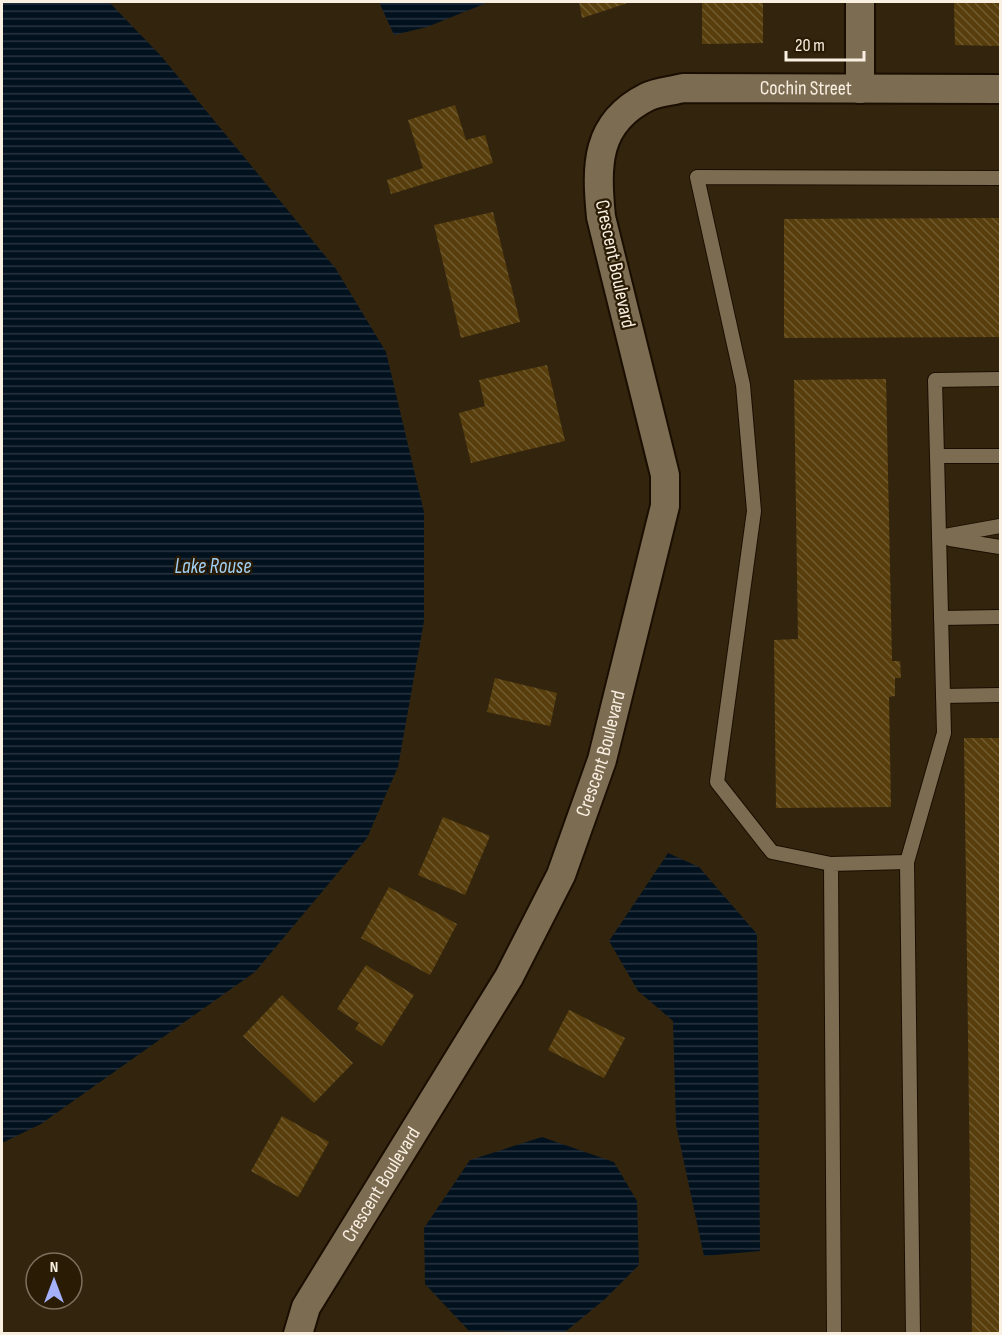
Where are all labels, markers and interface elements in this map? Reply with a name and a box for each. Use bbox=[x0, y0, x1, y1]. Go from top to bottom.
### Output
scale bar bbox=[786, 24, 864, 62]
text: 20 m bbox=[795, 35, 825, 56]
street label: Cochin Street bbox=[760, 76, 852, 101]
street label: Crescent Boulevard bbox=[590, 198, 640, 330]
water label: Lake Rouse bbox=[175, 554, 251, 579]
street label: Crescent Boulevard bbox=[571, 688, 631, 820]
street label: Crescent Boulevard bbox=[337, 1123, 426, 1246]
north arrow bbox=[24, 1251, 84, 1311]
text: N bbox=[50, 1258, 58, 1277]

